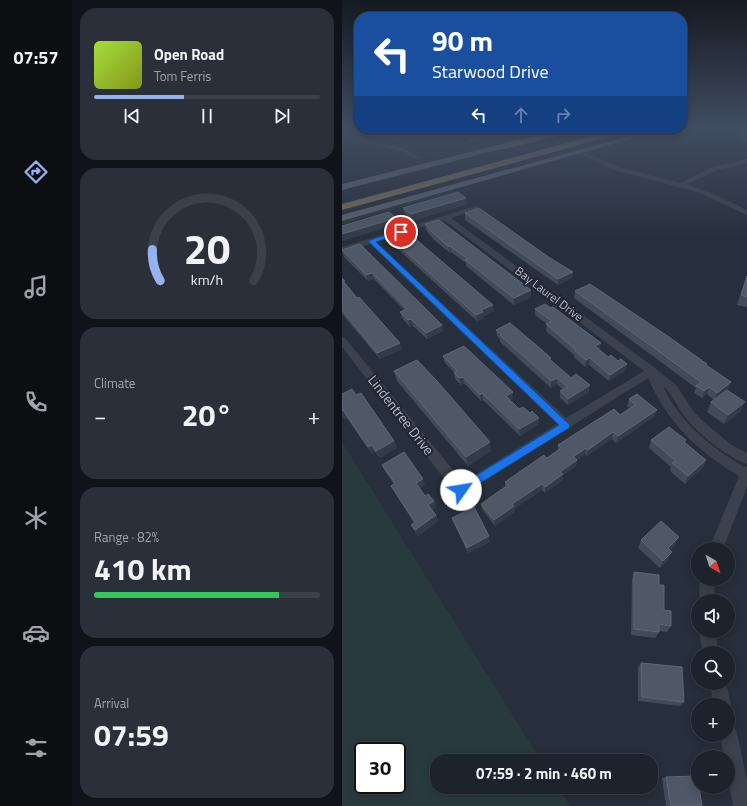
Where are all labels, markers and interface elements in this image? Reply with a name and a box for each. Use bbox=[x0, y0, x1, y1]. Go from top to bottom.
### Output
text: 90 m bbox=[432, 19, 493, 62]
icon: left bbox=[366, 28, 418, 80]
text: Open Road bbox=[154, 43, 224, 66]
text: 07:57 bbox=[14, 44, 58, 71]
text: Starwood Drive bbox=[432, 58, 549, 85]
text: Tom Ferris bbox=[154, 66, 211, 86]
icon: left bbox=[468, 104, 490, 126]
icon: ahead bbox=[510, 104, 532, 126]
icon: right bbox=[552, 104, 574, 126]
icon: previous bbox=[121, 105, 143, 127]
icon: pause bbox=[196, 105, 218, 127]
icon: next bbox=[271, 105, 293, 127]
icon: directions bbox=[22, 158, 50, 186]
pin bbox=[384, 215, 418, 249]
text: 20 bbox=[184, 217, 230, 280]
icon: arrive bbox=[390, 221, 412, 243]
street label: Bay Laurel Drive bbox=[511, 261, 588, 326]
text: km/h bbox=[191, 269, 223, 291]
icon: music bbox=[22, 273, 50, 301]
street label: Lindentree Drive bbox=[363, 370, 439, 459]
text: Climate bbox=[94, 373, 135, 393]
icon: phone bbox=[22, 388, 50, 416]
text: 20° bbox=[182, 392, 232, 438]
text: − bbox=[94, 399, 106, 433]
text: + bbox=[308, 399, 320, 433]
position arrow bbox=[440, 469, 482, 511]
icon: climate bbox=[22, 504, 50, 532]
text: Range · 82% bbox=[94, 527, 159, 547]
north arrow bbox=[691, 542, 735, 586]
map controls bbox=[691, 542, 735, 794]
text: 410 km bbox=[94, 546, 192, 592]
button: sound bbox=[691, 594, 735, 638]
icon: car bbox=[22, 619, 50, 647]
button: search bbox=[691, 646, 735, 690]
text: Arrival bbox=[94, 693, 129, 713]
button: + bbox=[691, 698, 735, 742]
text: 07:59 bbox=[94, 712, 169, 758]
icon: filters bbox=[22, 734, 50, 762]
speed limit sign: 30 bbox=[354, 742, 406, 794]
button: − bbox=[691, 750, 735, 794]
text: 07:59 · 2 min · 460 m bbox=[476, 762, 612, 785]

